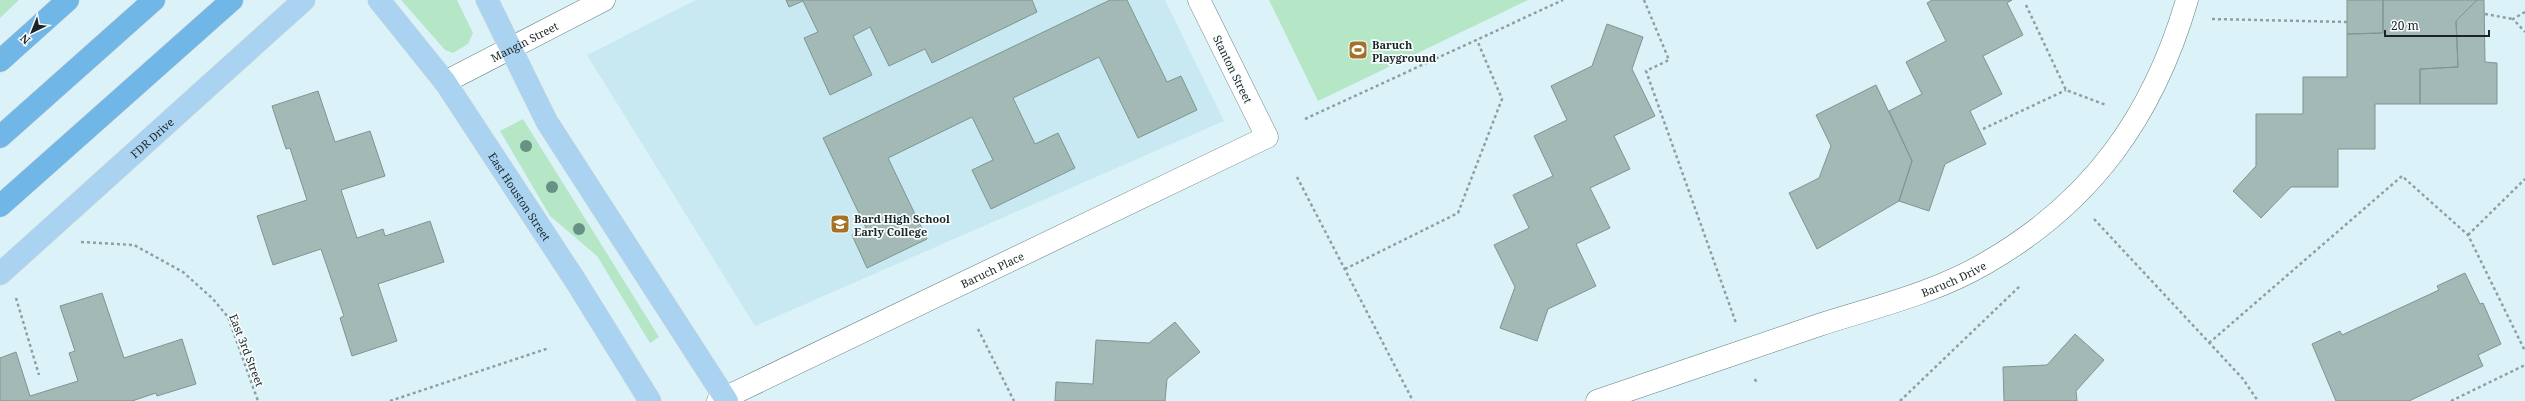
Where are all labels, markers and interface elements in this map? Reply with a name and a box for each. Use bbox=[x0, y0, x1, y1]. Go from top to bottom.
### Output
north arrow bbox=[12, 12, 52, 52]
scale bar bbox=[2385, 12, 2489, 38]
text: 20 m bbox=[2391, 17, 2419, 34]
street label: Mangin Street bbox=[488, 18, 560, 65]
text: N bbox=[16, 31, 33, 48]
street label: Stanton Street bbox=[1210, 32, 1256, 106]
place label: Baruch Playground bbox=[1372, 37, 1436, 65]
sports icon: Baruch Playground bbox=[1347, 39, 1369, 61]
street label: FDR Drive bbox=[127, 114, 177, 161]
street label: East Houston Street bbox=[486, 149, 555, 243]
place label: Bard High School Early College bbox=[854, 211, 950, 239]
school or university icon: Bard High School Early College bbox=[829, 213, 851, 235]
street label: Baruch Place bbox=[958, 248, 1026, 291]
street label: Baruch Drive bbox=[1919, 257, 1989, 300]
street label: East 3rd Street bbox=[226, 312, 268, 388]

